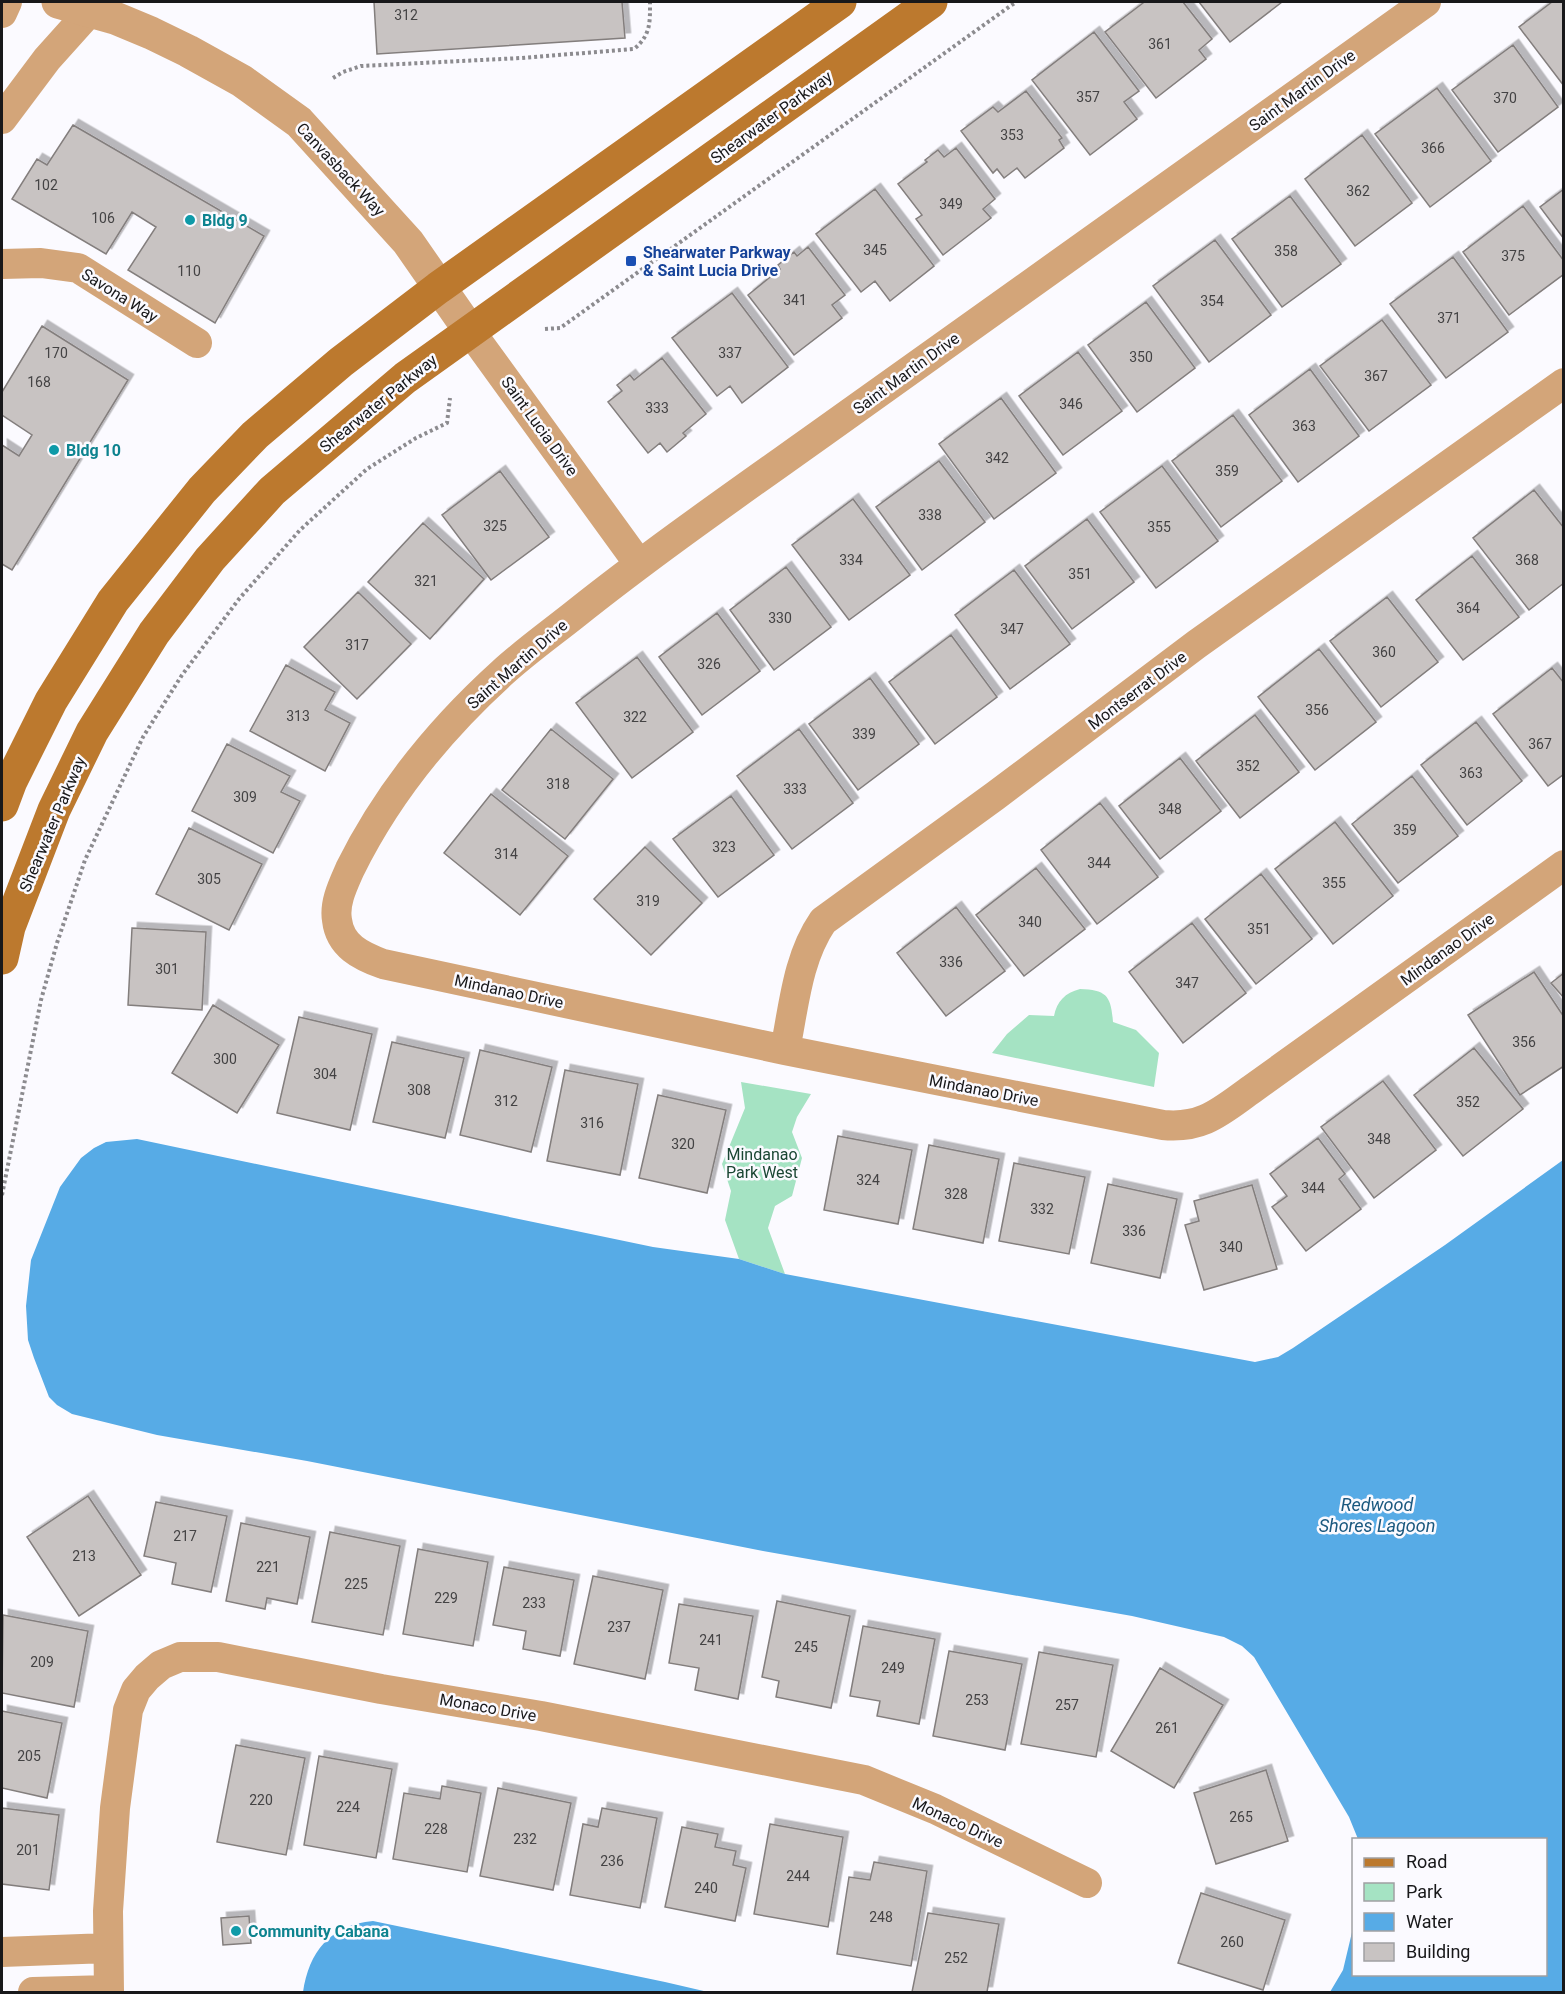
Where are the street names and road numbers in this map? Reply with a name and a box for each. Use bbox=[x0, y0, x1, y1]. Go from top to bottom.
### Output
street label: Saint Martin Drive bbox=[1246, 46, 1359, 135]
street label: Shearwater Parkway bbox=[707, 67, 836, 168]
street label: Canvasback Way bbox=[293, 119, 389, 220]
street label: Savona Way bbox=[78, 264, 162, 327]
street label: Saint Martin Drive bbox=[850, 329, 963, 418]
street label: Shearwater Parkway bbox=[316, 350, 441, 456]
street label: Saint Lucia Drive bbox=[497, 373, 582, 480]
street label: Saint Martin Drive bbox=[463, 616, 571, 713]
street label: Montserrat Drive bbox=[1084, 647, 1190, 734]
street label: Shearwater Parkway bbox=[15, 753, 90, 895]
street label: Mindanao Drive bbox=[1397, 909, 1498, 990]
street label: Mindanao Drive bbox=[453, 971, 565, 1012]
street label: Mindanao Drive bbox=[928, 1071, 1040, 1110]
street label: Monaco Drive bbox=[438, 1690, 538, 1725]
street label: Monaco Drive bbox=[909, 1793, 1006, 1852]

